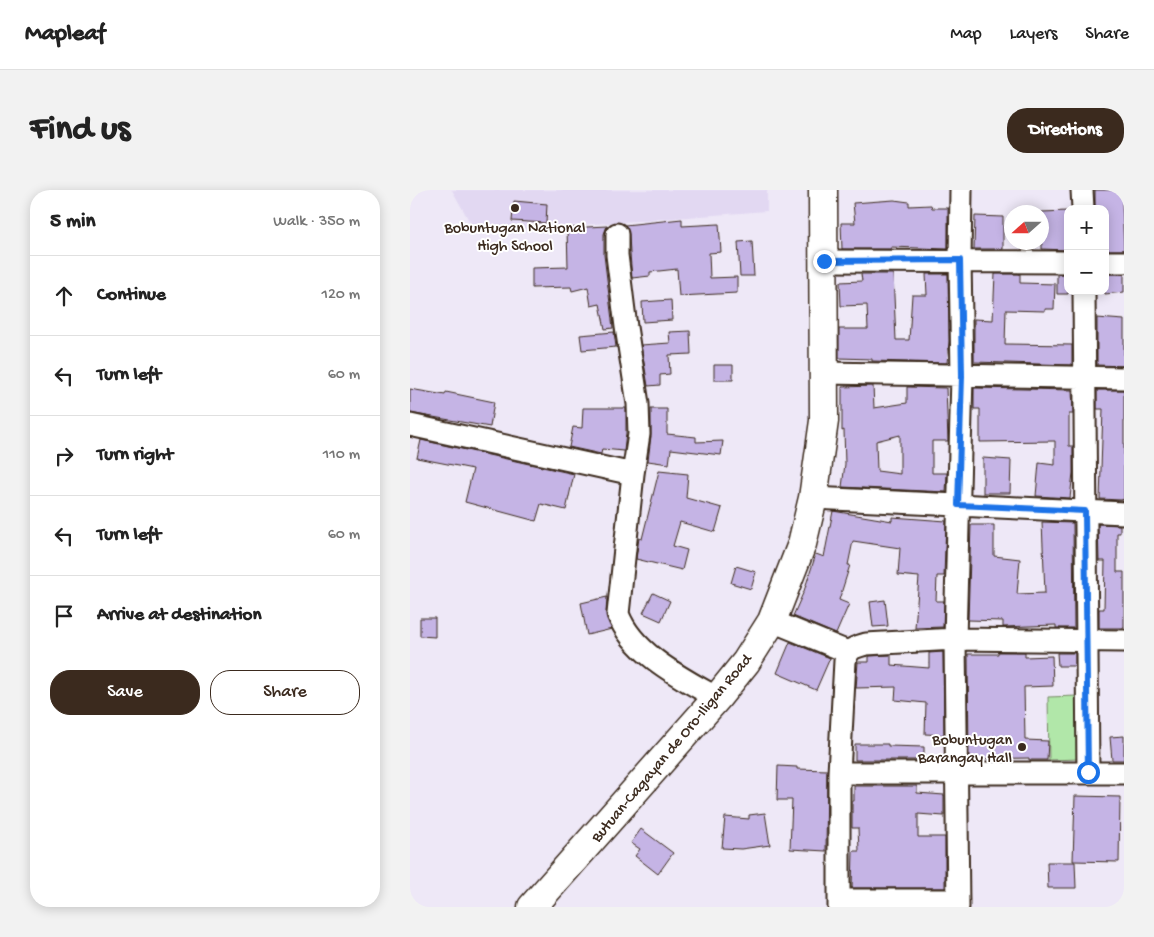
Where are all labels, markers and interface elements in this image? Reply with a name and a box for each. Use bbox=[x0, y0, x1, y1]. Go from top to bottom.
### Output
text: Mapleaf bbox=[25, 20, 105, 49]
text: Map bbox=[950, 24, 982, 45]
text: Layers bbox=[1010, 24, 1057, 45]
text: Share bbox=[1085, 24, 1129, 45]
button: Directions bbox=[1007, 108, 1124, 153]
text: Find us bbox=[30, 110, 130, 151]
marker: Bobuntugan National High School bbox=[509, 202, 521, 214]
north arrow bbox=[1004, 205, 1049, 250]
map controls bbox=[1064, 205, 1109, 295]
button: + bbox=[1064, 205, 1109, 250]
text: 5 min bbox=[50, 210, 95, 235]
text: Walk · 350 m bbox=[273, 213, 360, 232]
place label: Bobuntugan National High School bbox=[443, 220, 586, 257]
route end bbox=[813, 250, 836, 273]
button: − bbox=[1064, 250, 1109, 295]
icon: ahead bbox=[50, 282, 78, 310]
text: Continue bbox=[97, 284, 166, 307]
text: 120 m bbox=[321, 286, 360, 305]
icon: left bbox=[50, 362, 78, 390]
text: Turn left bbox=[97, 364, 161, 387]
text: 60 m bbox=[328, 366, 360, 385]
icon: right bbox=[50, 442, 78, 470]
text: Turn right bbox=[97, 444, 173, 467]
text: 110 m bbox=[323, 446, 360, 465]
icon: left bbox=[50, 522, 78, 550]
text: Turn left bbox=[97, 524, 161, 547]
text: 60 m bbox=[328, 526, 360, 545]
icon: arrive bbox=[50, 602, 78, 630]
text: Arrive at destination bbox=[97, 604, 261, 627]
street label: Butuan-Cagayan de Oro-Iligan Road bbox=[588, 650, 758, 848]
button: Save bbox=[50, 670, 200, 715]
button: Share bbox=[210, 670, 360, 715]
place label: Bobuntugan Barangay Hall bbox=[917, 732, 1012, 769]
marker: Bobuntugan Barangay Hall bbox=[1016, 741, 1028, 753]
route start bbox=[1077, 761, 1100, 784]

